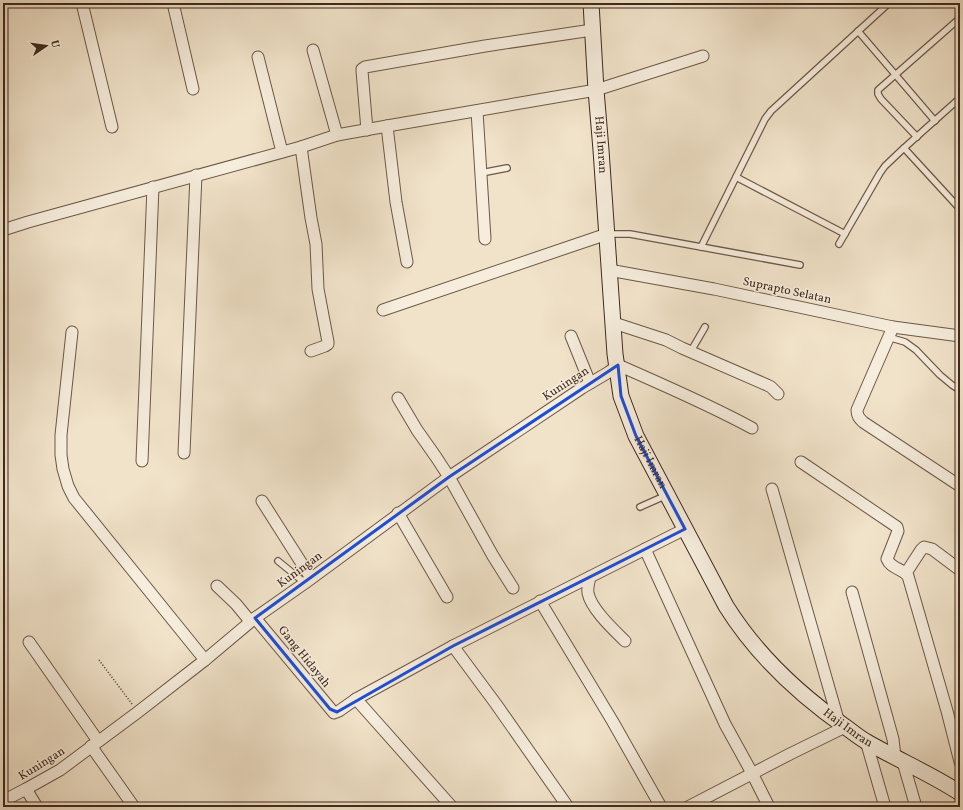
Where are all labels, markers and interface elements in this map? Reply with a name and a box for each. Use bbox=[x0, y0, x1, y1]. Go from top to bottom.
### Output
north arrow bbox=[26, 26, 66, 66]
text: U bbox=[46, 39, 63, 50]
street label: Haji Imran bbox=[590, 115, 611, 174]
street label: Suprapto Selatan bbox=[741, 274, 833, 308]
street label: Kuningan bbox=[540, 363, 592, 405]
street label: Haji Imran bbox=[630, 433, 671, 492]
street label: Kuningan bbox=[274, 548, 326, 592]
street label: Gang Hidayah bbox=[274, 623, 334, 691]
street label: Haji Imran bbox=[820, 705, 875, 751]
street label: Kuningan bbox=[16, 743, 68, 785]

